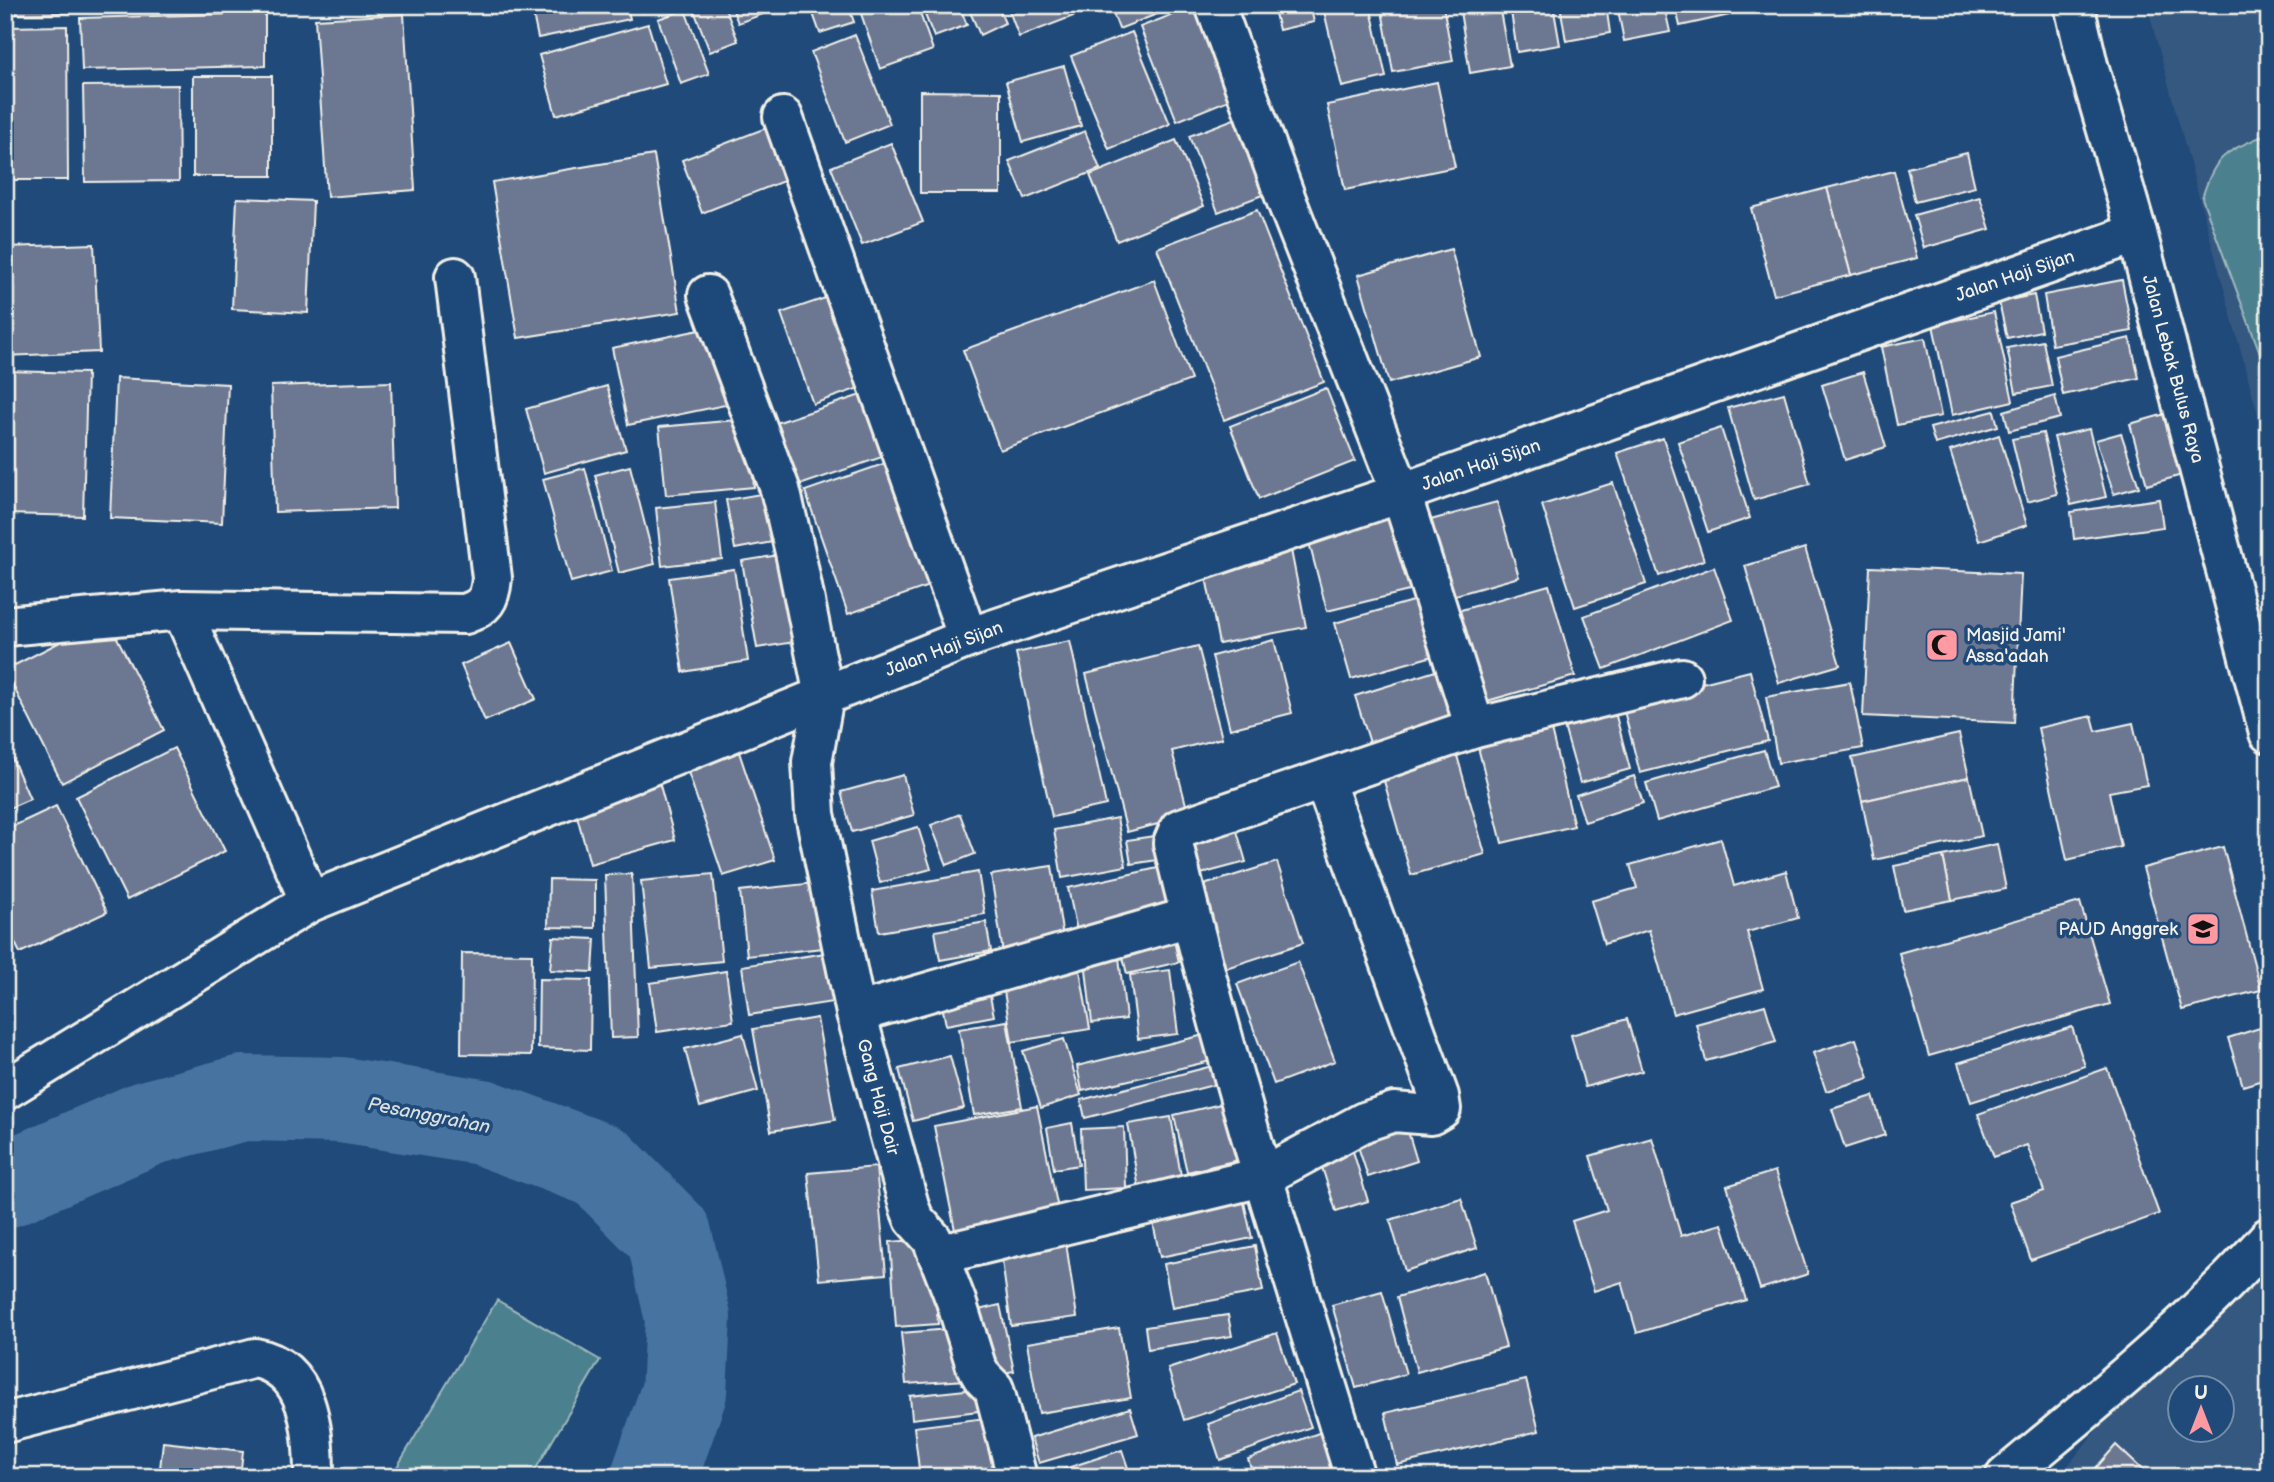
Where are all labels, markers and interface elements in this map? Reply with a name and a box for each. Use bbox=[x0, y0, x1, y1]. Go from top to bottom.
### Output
street label: Jalan Haji Sijan bbox=[1953, 246, 2077, 306]
street label: Jalan Lebak Bulus Raya bbox=[2138, 273, 2208, 465]
street label: Jalan Haji Sijan bbox=[1419, 435, 1543, 495]
street label: Jalan Haji Sijan bbox=[882, 617, 1006, 681]
place label: Masjid Jami' Assa'adah bbox=[1966, 625, 2066, 667]
mosque icon: Masjid Jami' Assa'adah bbox=[1923, 626, 1961, 664]
school or university icon: PAUD Anggrek bbox=[2184, 910, 2222, 948]
place label: PAUD Anggrek bbox=[2059, 919, 2178, 940]
street label: Gang Haji Dair bbox=[852, 1037, 904, 1158]
water label: Pesanggrahan bbox=[366, 1093, 492, 1139]
north arrow bbox=[2166, 1374, 2236, 1444]
text: U bbox=[2194, 1382, 2208, 1405]

